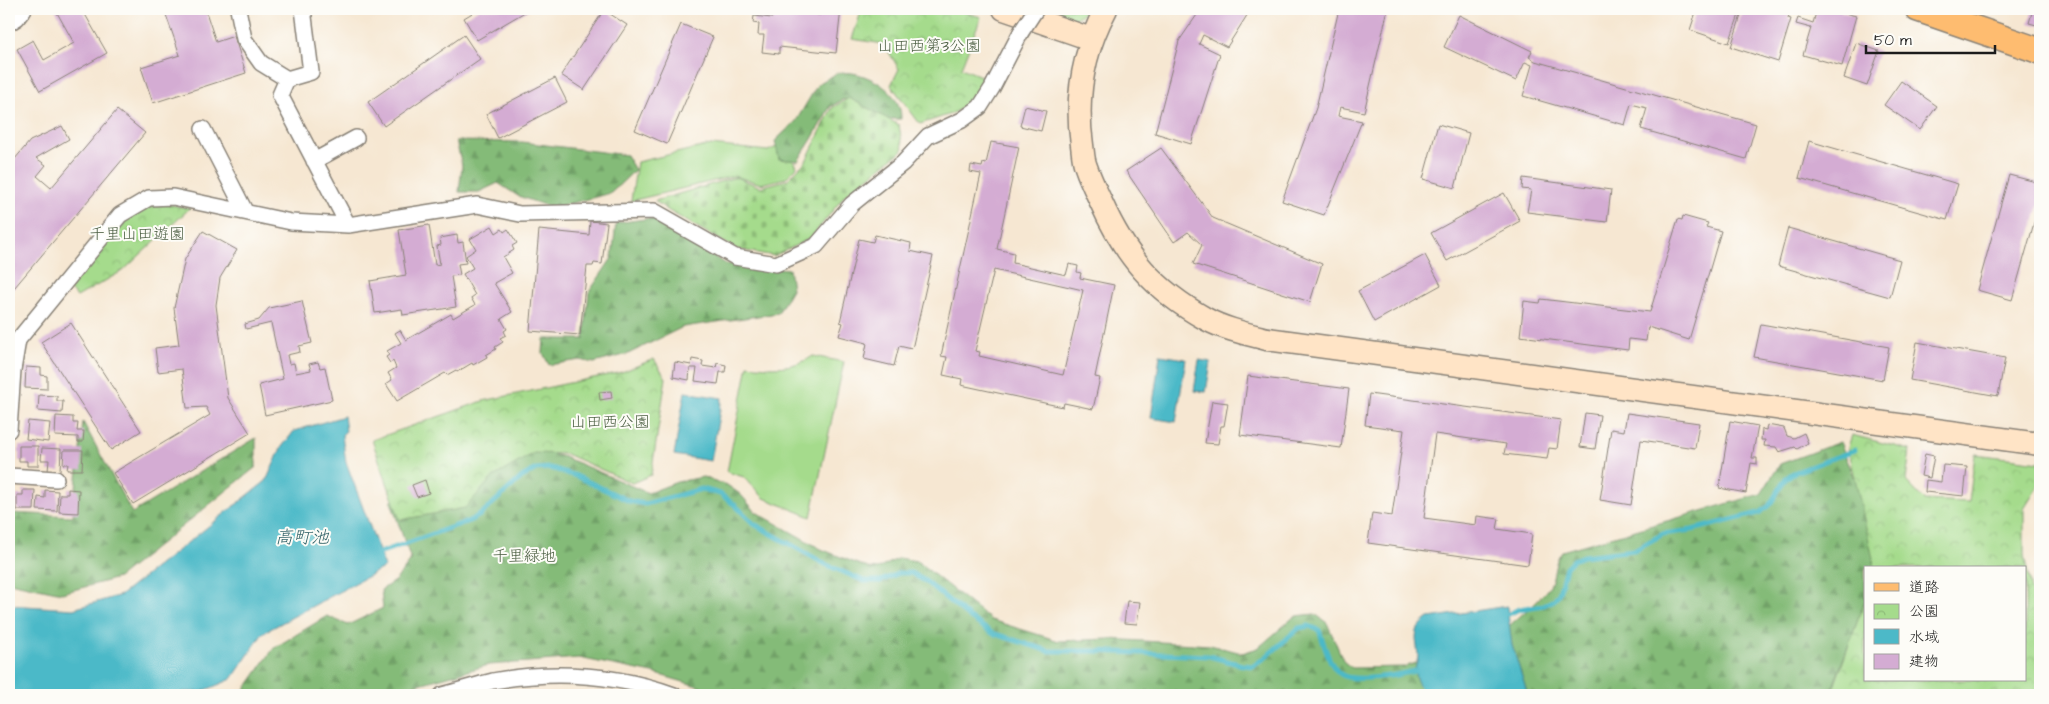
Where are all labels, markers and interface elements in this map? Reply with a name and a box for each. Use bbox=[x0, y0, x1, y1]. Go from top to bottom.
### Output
scale bar bbox=[1866, 22, 1995, 54]
text: 50 m bbox=[1874, 30, 1912, 51]
park label: 山田西第3公園 bbox=[877, 35, 981, 57]
park label: 千里山田遊園 bbox=[89, 223, 185, 245]
park label: 山田西公園 bbox=[570, 411, 650, 433]
water label: 高町池 bbox=[275, 525, 330, 550]
park label: 千里緑地 bbox=[492, 545, 556, 567]
legend bbox=[1864, 566, 2026, 682]
text: 道路 bbox=[1909, 577, 1939, 598]
text: 公園 bbox=[1909, 601, 1939, 622]
text: 水域 bbox=[1909, 627, 1939, 648]
text: 建物 bbox=[1909, 651, 1939, 672]

